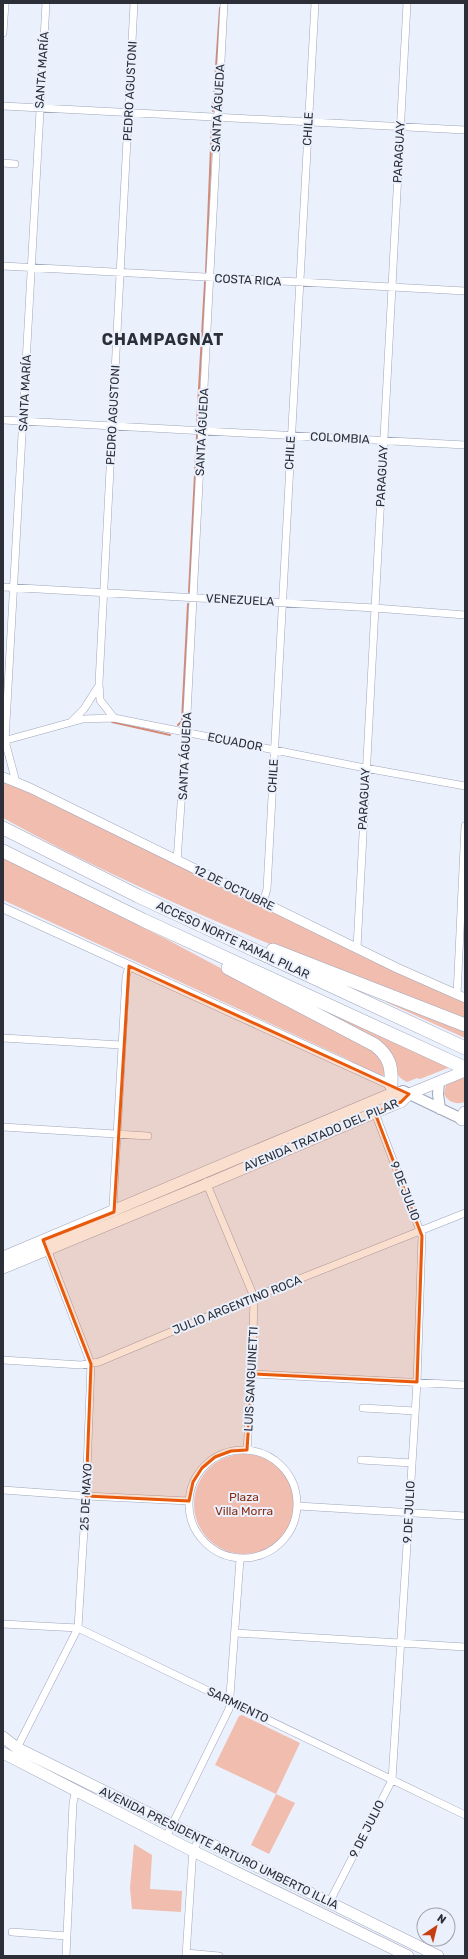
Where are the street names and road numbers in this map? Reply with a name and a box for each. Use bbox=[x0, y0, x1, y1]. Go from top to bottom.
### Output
street label: SANTA MARÍA bbox=[32, 31, 52, 109]
street label: PEDRO AGUSTONI bbox=[120, 41, 140, 141]
street label: SANTA ÁGUEDA bbox=[209, 64, 227, 152]
street label: CHILE bbox=[300, 112, 316, 146]
street label: PARAGUAY bbox=[390, 120, 408, 184]
street label: COSTA RICA bbox=[214, 271, 282, 289]
street label: SANTA MARÍA bbox=[16, 354, 34, 432]
street label: PEDRO AGUSTONI bbox=[103, 365, 123, 465]
street label: SANTA ÁGUEDA bbox=[193, 388, 211, 476]
street label: COLOMBIA bbox=[310, 429, 370, 447]
street label: CHILE bbox=[282, 436, 298, 470]
street label: PARAGUAY bbox=[373, 444, 391, 508]
street label: VENEZUELA bbox=[205, 591, 275, 609]
street label: SANTA ÁGUEDA bbox=[176, 712, 194, 800]
street label: ECUADOR bbox=[206, 730, 264, 754]
street label: CHILE bbox=[265, 759, 281, 793]
street label: PARAGUAY bbox=[355, 767, 373, 831]
street label: 12 DE OCTUBRE bbox=[191, 862, 277, 914]
street label: ACCESO NORTE RAMAL PILAR bbox=[154, 898, 312, 982]
street label: AVENIDA TRATADO DEL PILAR bbox=[242, 1096, 401, 1174]
street label: 9 DE JULIO bbox=[387, 1159, 423, 1223]
street label: JULIO ARGENTINO ROCA bbox=[170, 1273, 304, 1337]
street label: LUIS SANGUINETTI bbox=[241, 1326, 261, 1432]
street label: 25 DE MAYO bbox=[77, 1463, 95, 1531]
street label: 9 DE JULIO bbox=[400, 1480, 418, 1544]
street label: SARMIENTO bbox=[205, 1684, 271, 1726]
street label: AVENIDA PRESIDENTE ARTURO UMBERTO ILLIA bbox=[97, 1784, 341, 1912]
street label: 9 DE JULIO bbox=[347, 1798, 387, 1860]

